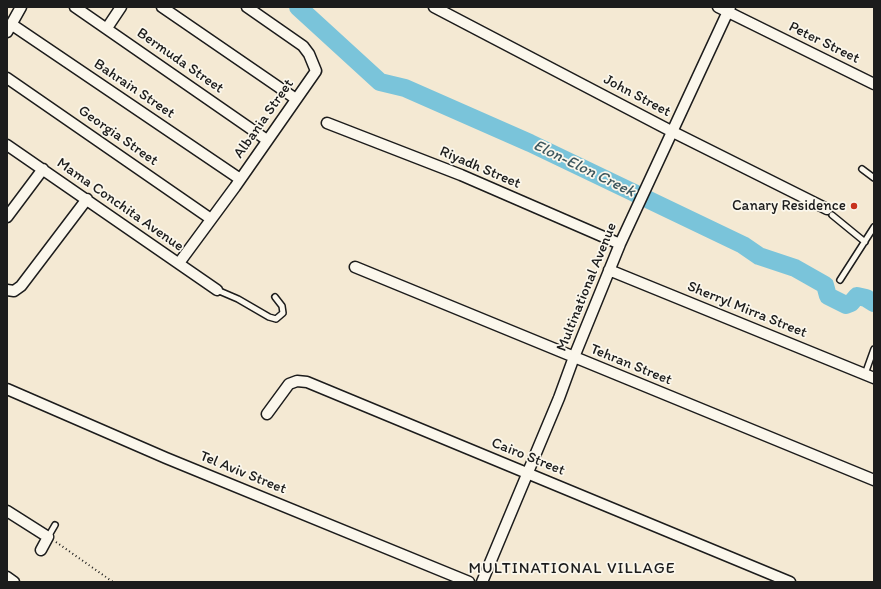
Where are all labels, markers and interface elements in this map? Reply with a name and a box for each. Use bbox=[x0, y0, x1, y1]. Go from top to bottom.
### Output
street label: Peter Street bbox=[786, 18, 862, 68]
street label: Bermuda Street bbox=[133, 24, 227, 98]
street label: Bahrain Street bbox=[90, 55, 178, 123]
street label: John Street bbox=[600, 71, 674, 121]
street label: Albania Street bbox=[230, 76, 298, 162]
street label: Georgia Street bbox=[75, 102, 161, 170]
water label: Elon-Elon Creek bbox=[530, 136, 638, 202]
street label: Riyadh Street bbox=[437, 143, 523, 193]
street label: Mama Conchita Avenue bbox=[53, 154, 187, 256]
place label: Canary Residence bbox=[732, 197, 846, 215]
marker: Canary Residence bbox=[849, 201, 859, 211]
street label: Multinational Avenue bbox=[553, 220, 621, 354]
street label: Sherryl Mirra Street bbox=[684, 278, 810, 342]
street label: Tehran Street bbox=[587, 340, 675, 390]
street label: Cairo Street bbox=[489, 434, 567, 480]
street label: Tel Aviv Street bbox=[197, 447, 289, 499]
district label: MULTINATIONAL VILLAGE bbox=[468, 559, 676, 579]

